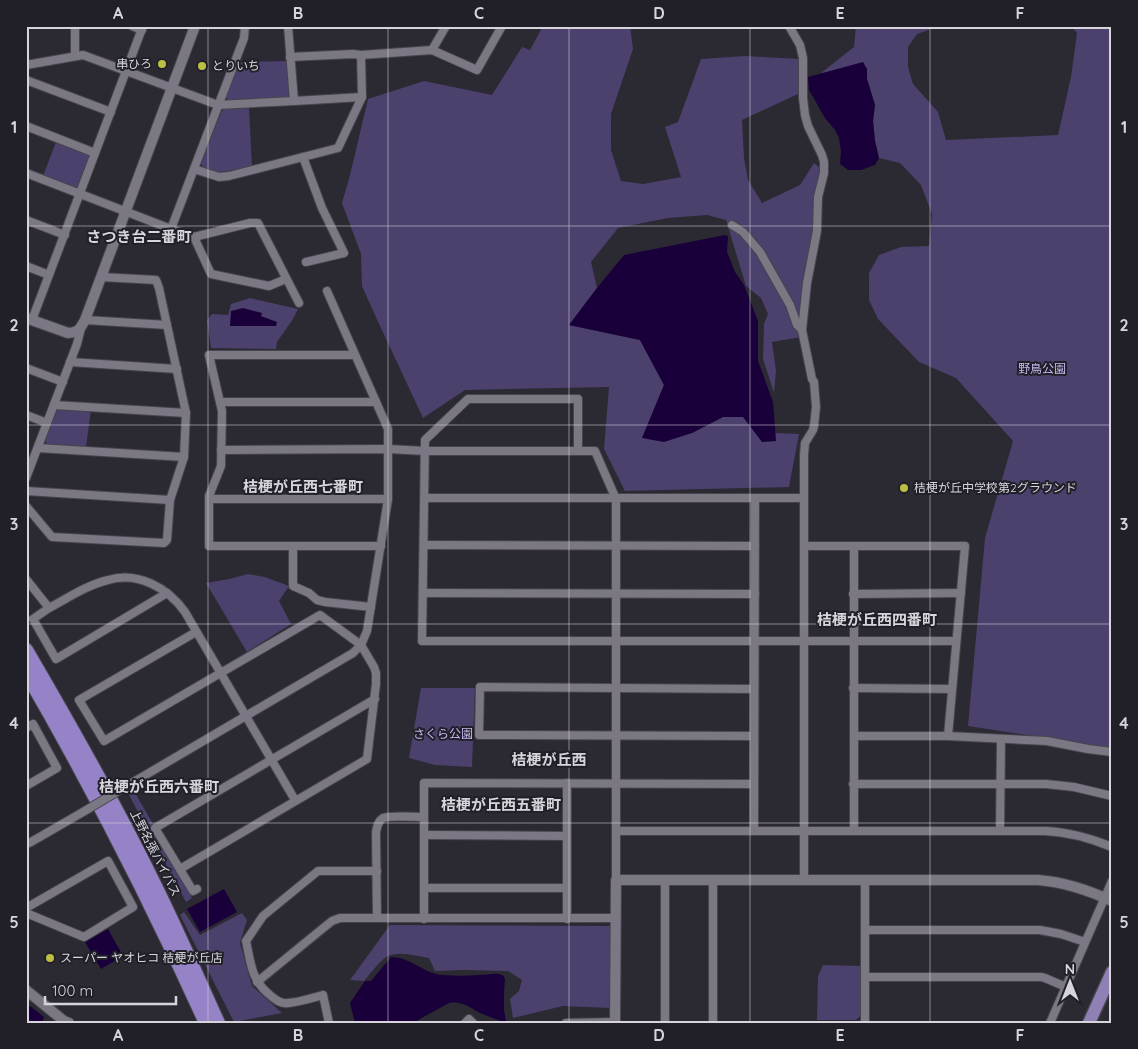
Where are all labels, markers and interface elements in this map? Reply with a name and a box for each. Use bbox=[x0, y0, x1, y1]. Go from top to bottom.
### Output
text: A bbox=[113, 3, 124, 23]
text: B bbox=[293, 3, 303, 23]
text: C bbox=[474, 3, 484, 23]
text: D bbox=[653, 3, 665, 23]
text: E bbox=[835, 3, 845, 23]
text: F bbox=[1016, 3, 1025, 23]
place label: 串ひろ bbox=[116, 56, 152, 71]
marker: 串ひろ bbox=[156, 58, 168, 70]
place label: とりいち bbox=[212, 58, 260, 73]
marker: とりいち bbox=[196, 60, 208, 72]
text: 1 bbox=[11, 117, 17, 137]
text: 1 bbox=[1121, 117, 1127, 137]
district label: さつき台二番町 bbox=[86, 227, 192, 246]
text: 2 bbox=[9, 315, 19, 335]
text: 2 bbox=[1119, 315, 1129, 335]
park label: 野鳥公園 bbox=[1018, 361, 1066, 376]
district label: 桔梗が丘西七番町 bbox=[243, 477, 363, 496]
place label: 桔梗が丘中学校第2グラウンド bbox=[914, 480, 1077, 495]
marker: 桔梗が丘中学校第2グラウンド bbox=[898, 482, 910, 494]
text: 3 bbox=[10, 514, 18, 534]
text: 3 bbox=[1120, 514, 1128, 534]
district label: 桔梗が丘西四番町 bbox=[817, 610, 937, 629]
text: 4 bbox=[9, 713, 19, 733]
text: 4 bbox=[1119, 713, 1129, 733]
park label: さくら公園 bbox=[413, 726, 473, 741]
district label: 桔梗が丘西 bbox=[511, 750, 587, 769]
district label: 桔梗が丘西六番町 bbox=[99, 777, 219, 796]
district label: 桔梗が丘西五番町 bbox=[441, 795, 561, 814]
street label: 上野名張バイパス bbox=[127, 807, 184, 899]
text: 5 bbox=[9, 912, 19, 932]
text: 5 bbox=[1119, 912, 1129, 932]
place label: スーパー ヤオヒコ 桔梗が丘店 bbox=[60, 950, 222, 965]
marker: スーパー ヤオヒコ 桔梗が丘店 bbox=[44, 952, 56, 964]
north arrow bbox=[1046, 956, 1096, 1006]
text: N bbox=[1065, 960, 1075, 978]
scale bar bbox=[45, 974, 176, 1006]
text: 100 m bbox=[52, 981, 93, 1000]
text: A bbox=[113, 1025, 124, 1045]
text: B bbox=[293, 1025, 303, 1045]
text: C bbox=[474, 1025, 484, 1045]
text: D bbox=[653, 1025, 665, 1045]
text: E bbox=[835, 1025, 845, 1045]
text: F bbox=[1016, 1025, 1025, 1045]

